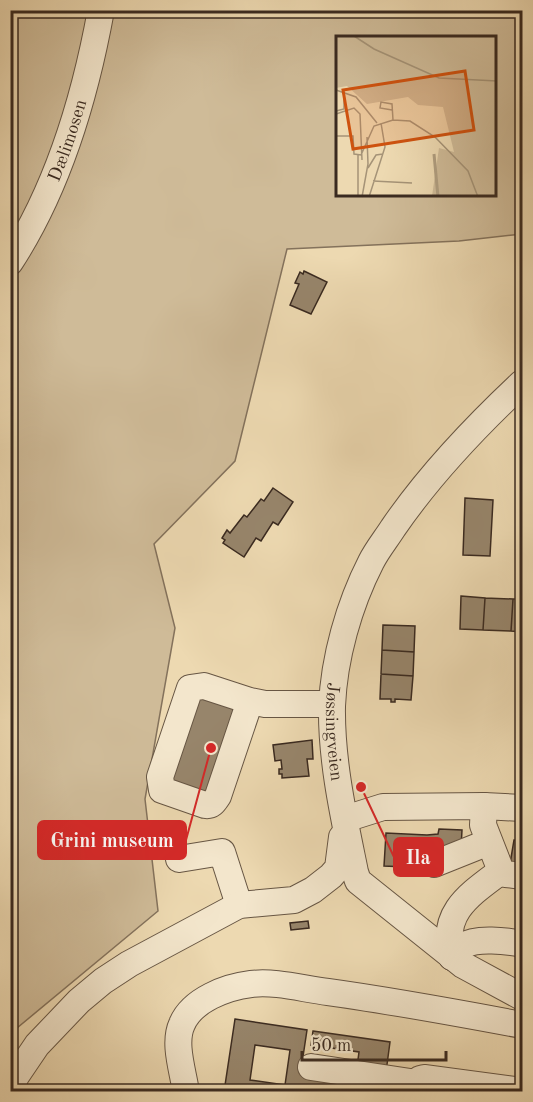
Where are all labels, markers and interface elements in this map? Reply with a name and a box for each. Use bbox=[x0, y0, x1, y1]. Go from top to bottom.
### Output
inset map bbox=[336, 36, 497, 196]
street label: Dælimosen bbox=[45, 97, 90, 184]
street label: Jøssingveien bbox=[322, 682, 346, 782]
callout: Grini museum bbox=[38, 821, 186, 859]
text: Grini museum bbox=[50, 832, 174, 852]
callout: Ila bbox=[394, 838, 443, 876]
text: Ila bbox=[405, 849, 431, 869]
scale bar bbox=[302, 1024, 446, 1062]
text: 50 m bbox=[311, 1037, 351, 1055]

